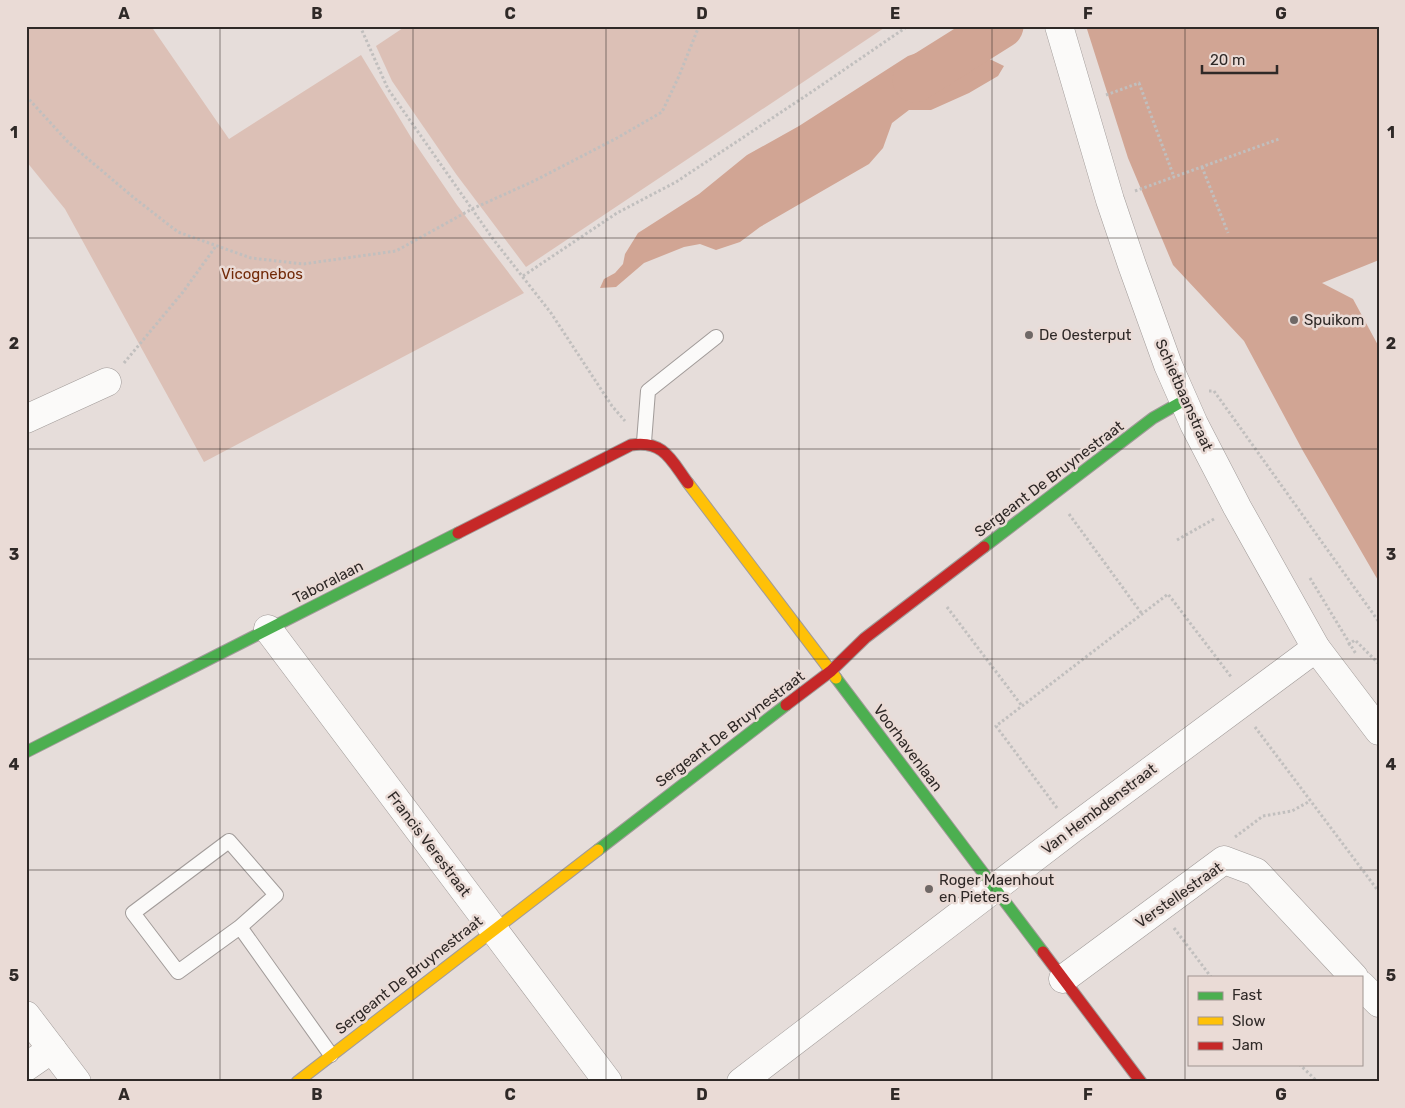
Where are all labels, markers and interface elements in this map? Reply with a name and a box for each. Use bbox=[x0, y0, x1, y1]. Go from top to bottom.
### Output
text: A bbox=[118, 4, 130, 23]
text: B bbox=[311, 4, 323, 23]
text: C bbox=[504, 4, 516, 23]
text: D bbox=[696, 4, 708, 23]
text: E bbox=[890, 4, 900, 23]
text: F bbox=[1083, 4, 1093, 23]
text: G bbox=[1275, 4, 1287, 23]
scale bar bbox=[1202, 42, 1278, 74]
text: 20 m bbox=[1210, 51, 1245, 69]
text: 1 bbox=[10, 123, 18, 142]
text: 1 bbox=[1387, 123, 1395, 142]
park label: Vicognebos bbox=[221, 265, 303, 283]
place label: Spuikom bbox=[1304, 311, 1364, 329]
marker: Spuikom bbox=[1288, 314, 1300, 326]
place label: De Oesterput bbox=[1039, 326, 1132, 344]
marker: De Oesterput bbox=[1023, 329, 1035, 341]
text: 2 bbox=[9, 334, 19, 353]
text: 2 bbox=[1386, 334, 1396, 353]
street label: Schietbaanstraat bbox=[1151, 336, 1217, 454]
street label: Sergeant De Bruynestraat bbox=[971, 417, 1127, 541]
text: 3 bbox=[9, 545, 19, 564]
text: 3 bbox=[1386, 545, 1396, 564]
street label: Taboralaan bbox=[290, 557, 366, 607]
street label: Sergeant De Bruynestraat bbox=[652, 667, 808, 791]
street label: Voorhavenlaan bbox=[869, 701, 947, 795]
text: 4 bbox=[9, 755, 20, 774]
text: 4 bbox=[1386, 755, 1397, 774]
street label: Van Hembdenstraat bbox=[1038, 760, 1160, 858]
street label: Francis Verestraat bbox=[384, 788, 475, 900]
street label: Verstellestraat bbox=[1132, 858, 1226, 932]
place label: Roger Maenhout en Pieters bbox=[939, 871, 1054, 906]
marker: Roger Maenhout en Pieters bbox=[923, 883, 935, 895]
street label: Sergeant De Bruynestraat bbox=[332, 912, 486, 1038]
text: 5 bbox=[9, 966, 19, 985]
text: 5 bbox=[1386, 966, 1396, 985]
legend bbox=[1188, 976, 1362, 1066]
text: Fast bbox=[1232, 986, 1262, 1004]
text: Slow bbox=[1232, 1012, 1265, 1030]
text: Jam bbox=[1232, 1036, 1263, 1054]
text: A bbox=[118, 1085, 130, 1104]
text: B bbox=[311, 1085, 323, 1104]
text: C bbox=[504, 1085, 516, 1104]
text: D bbox=[696, 1085, 708, 1104]
text: E bbox=[890, 1085, 900, 1104]
text: F bbox=[1083, 1085, 1093, 1104]
text: G bbox=[1275, 1085, 1287, 1104]

